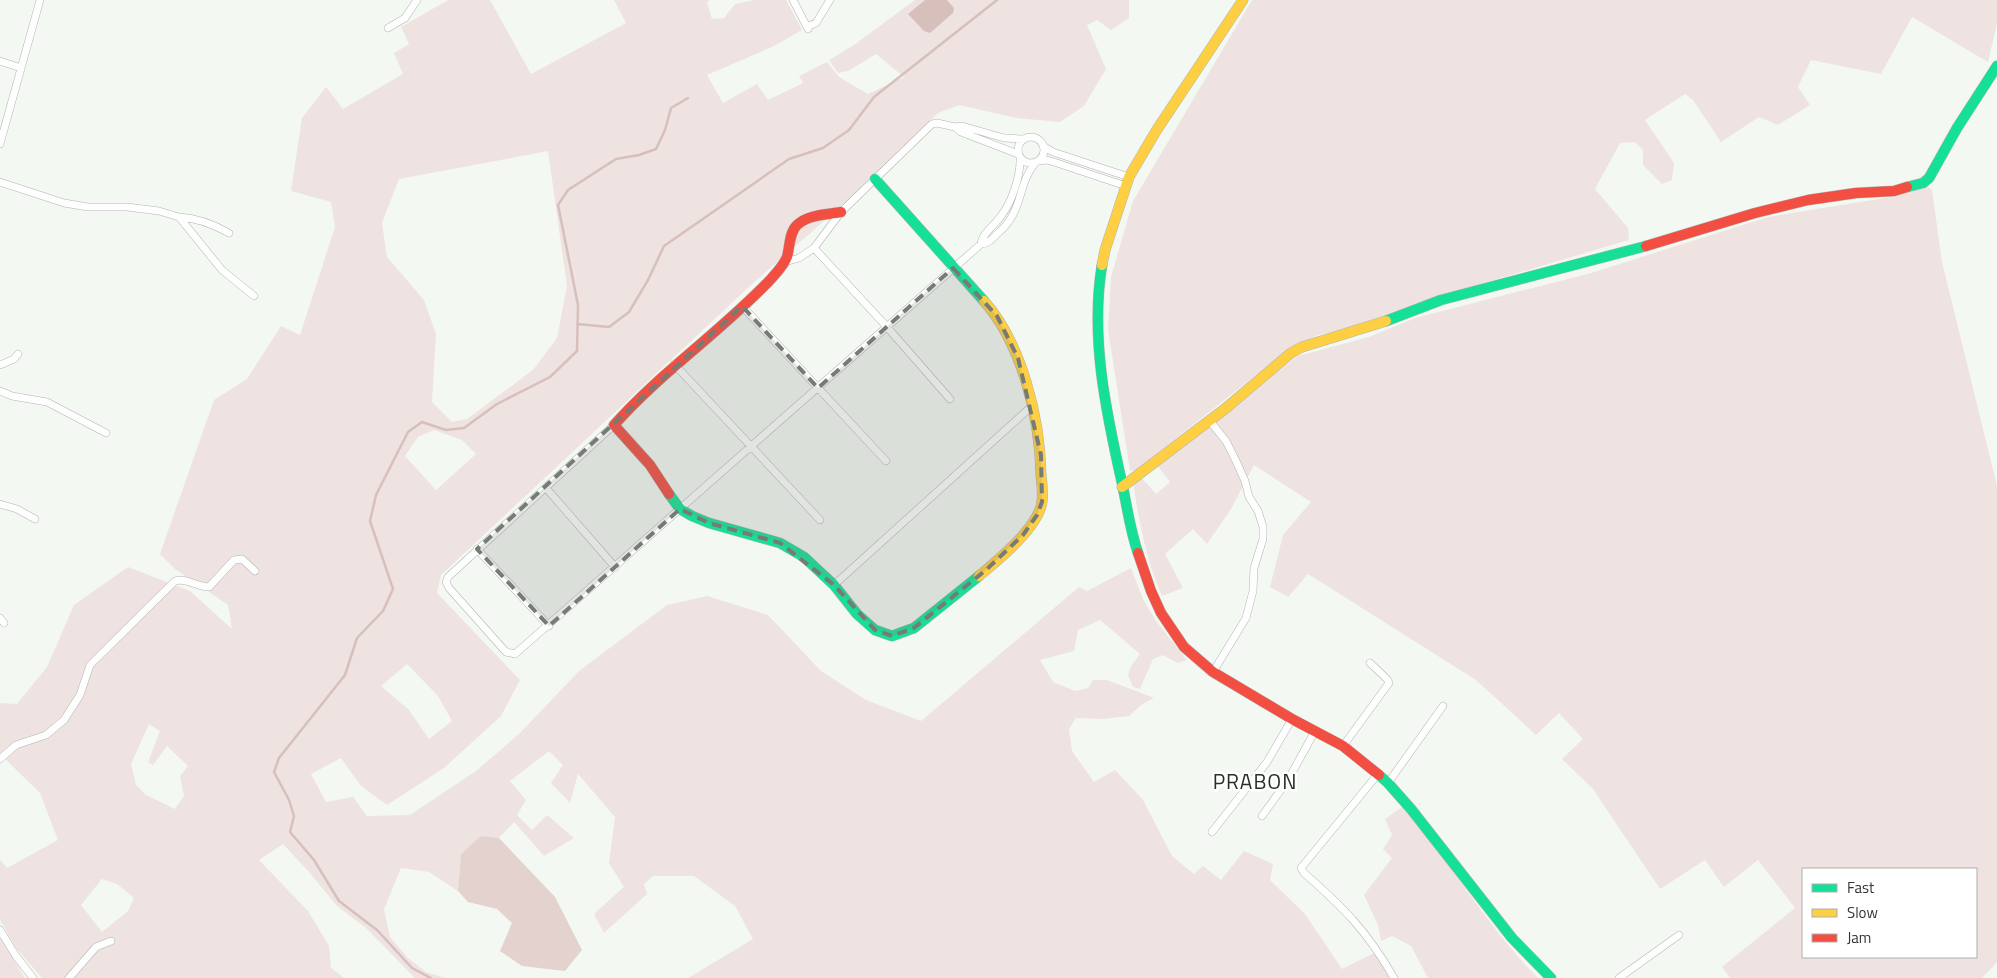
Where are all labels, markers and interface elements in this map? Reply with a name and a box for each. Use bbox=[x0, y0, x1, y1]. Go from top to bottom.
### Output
district label: PRABON bbox=[1213, 765, 1297, 797]
legend bbox=[1802, 868, 1977, 958]
text: Fast bbox=[1847, 876, 1875, 899]
text: Slow bbox=[1847, 901, 1878, 924]
text: Jam bbox=[1847, 926, 1871, 949]

